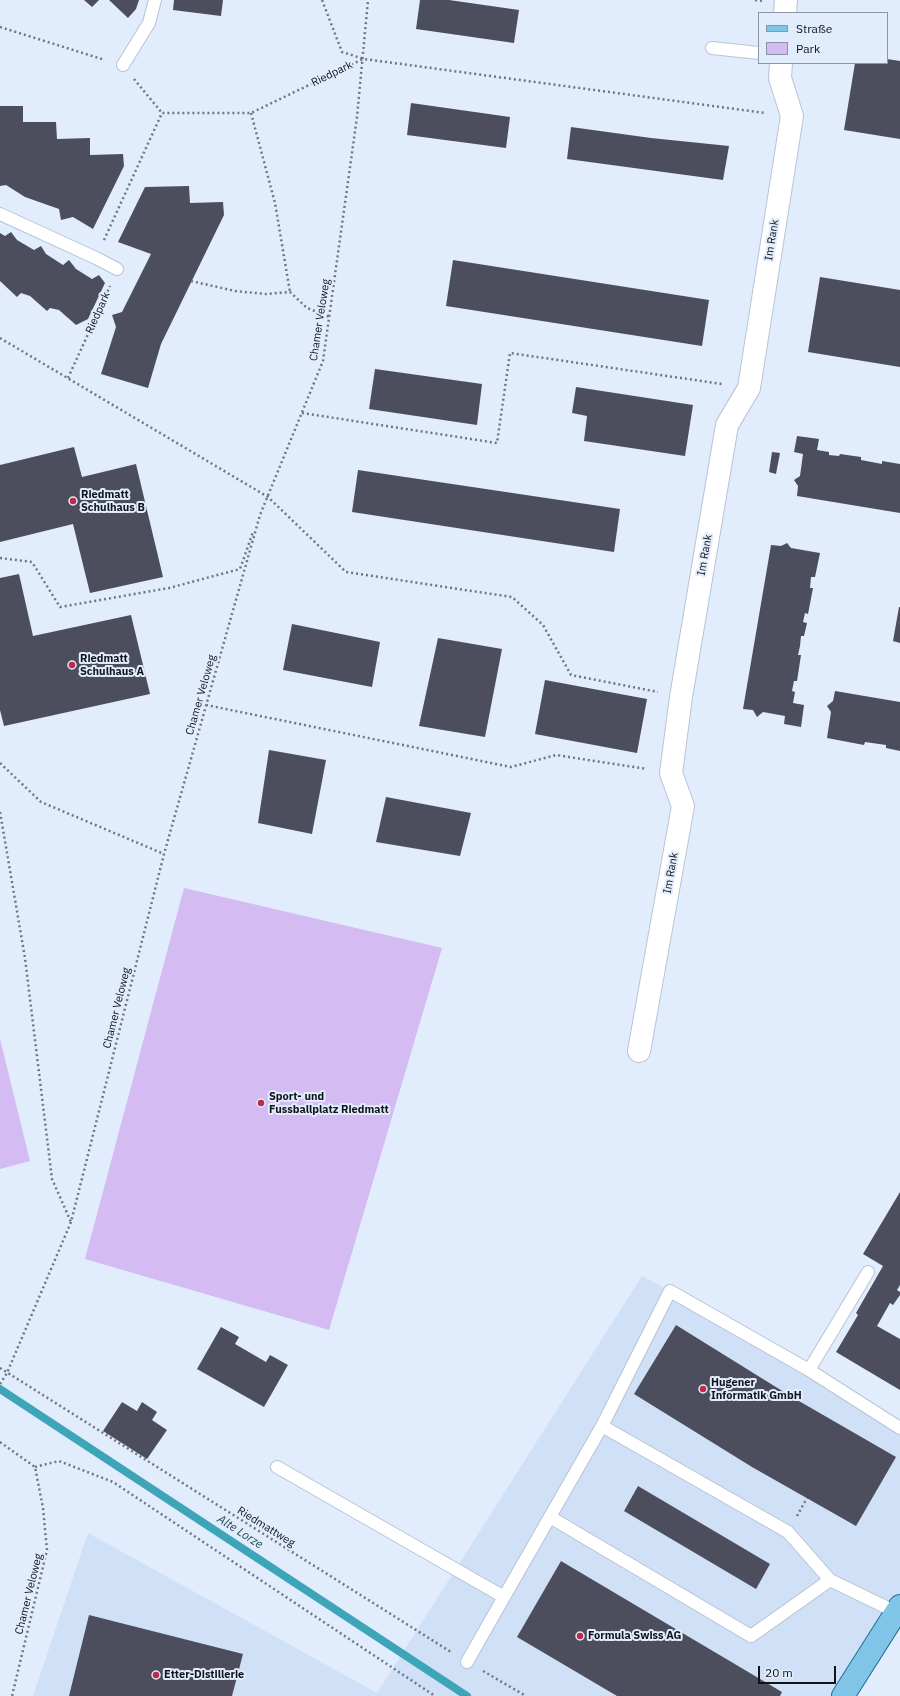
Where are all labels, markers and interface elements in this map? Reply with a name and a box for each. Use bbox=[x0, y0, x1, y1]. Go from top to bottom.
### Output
legend bbox=[758, 12, 888, 64]
text: Straße bbox=[796, 21, 832, 36]
text: Park bbox=[796, 41, 820, 56]
street label: Riedpark bbox=[309, 58, 355, 90]
street label: Im Rank bbox=[762, 218, 782, 262]
street label: Chamer Veloweg bbox=[307, 278, 333, 362]
street label: Riedpark bbox=[83, 290, 113, 336]
place label: Riedmatt Schulhaus B bbox=[81, 488, 145, 514]
marker: Riedmatt Schulhaus B bbox=[68, 496, 78, 506]
street label: Im Rank bbox=[695, 533, 715, 577]
place label: Riedmatt Schulhaus A bbox=[80, 652, 144, 678]
street label: Chamer Veloweg bbox=[183, 653, 219, 737]
marker: Riedmatt Schulhaus A bbox=[67, 660, 77, 670]
street label: Im Rank bbox=[661, 851, 681, 895]
street label: Chamer Veloweg bbox=[101, 966, 133, 1050]
place label: Sport- und Fussballplatz Riedmatt bbox=[269, 1090, 389, 1116]
marker: Sport- und Fussballplatz Riedmatt bbox=[256, 1098, 266, 1108]
place label: Hugener Informatik GmbH bbox=[711, 1376, 802, 1402]
marker: Hugener Informatik GmbH bbox=[698, 1384, 708, 1394]
street label: Riedmattweg bbox=[235, 1504, 297, 1550]
water label: Alte Lorze bbox=[215, 1512, 265, 1552]
street label: Chamer Veloweg bbox=[13, 1552, 45, 1636]
place label: Formula Swiss AG bbox=[588, 1629, 681, 1643]
marker: Formula Swiss AG bbox=[575, 1631, 585, 1641]
scale bar bbox=[760, 1658, 838, 1684]
text: 20 m bbox=[765, 1665, 793, 1680]
place label: Etter-Distillerie bbox=[164, 1668, 244, 1682]
marker: Etter-Distillerie bbox=[151, 1670, 161, 1680]

